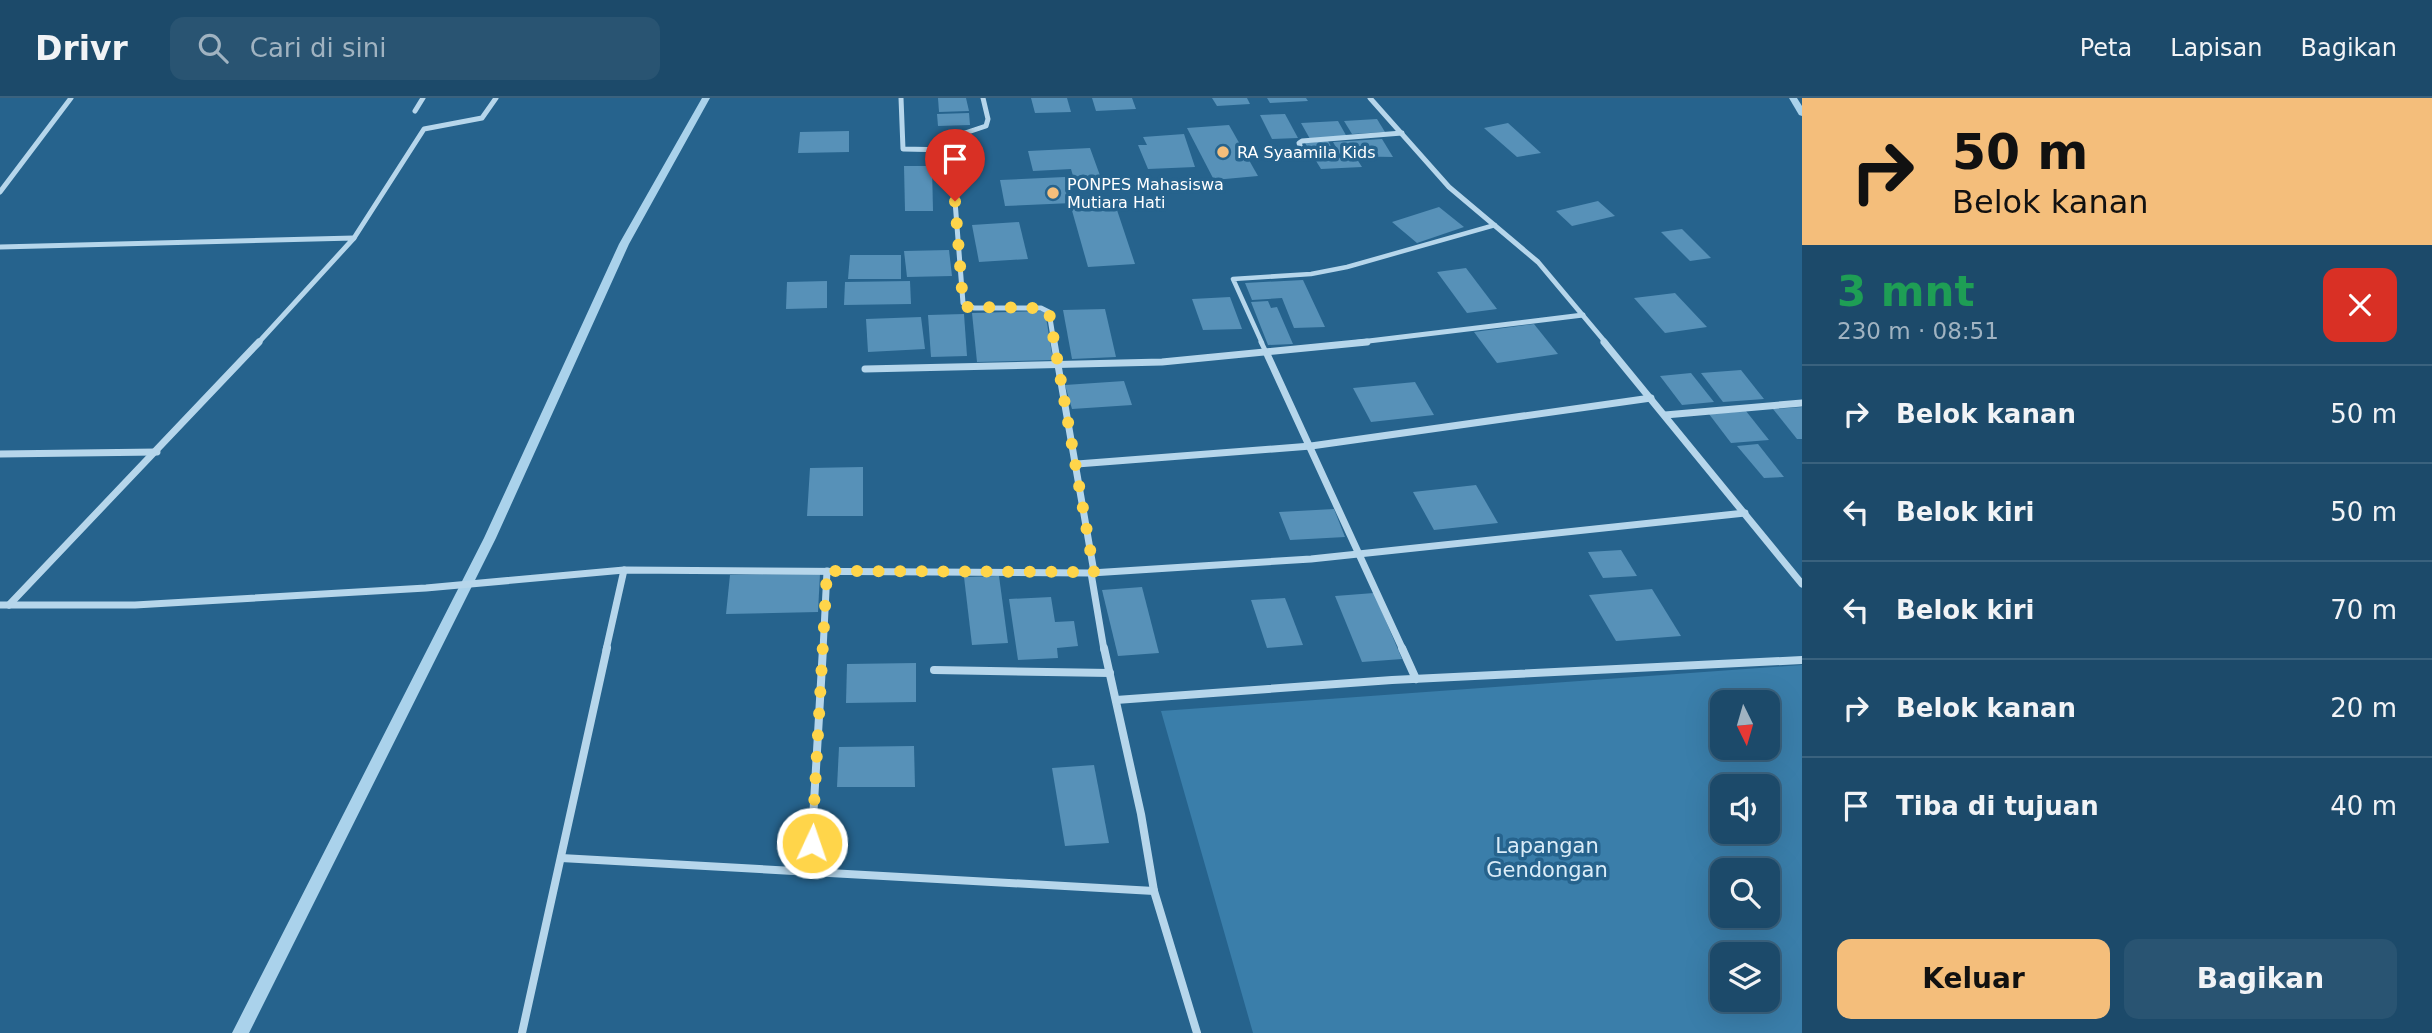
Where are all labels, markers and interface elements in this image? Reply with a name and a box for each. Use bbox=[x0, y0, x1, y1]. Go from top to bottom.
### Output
search box bbox=[170, 17, 660, 80]
text: Drivr bbox=[35, 29, 128, 68]
icon: search bbox=[194, 29, 232, 67]
text: Cari di sini bbox=[250, 33, 387, 63]
text: Peta bbox=[2080, 34, 2132, 62]
text: Lapisan bbox=[2170, 34, 2263, 62]
text: Bagikan bbox=[2301, 34, 2397, 62]
text: 50 m bbox=[1952, 124, 2088, 181]
icon: right bbox=[1837, 126, 1928, 217]
pin bbox=[925, 129, 985, 201]
icon: arrive bbox=[936, 140, 974, 178]
place label: RA Syaamila Kids bbox=[1237, 143, 1376, 162]
marker: RA Syaamila Kids bbox=[1215, 144, 1231, 160]
place label: PONPES Mahasiswa Mutiara Hati bbox=[1067, 175, 1224, 212]
text: Belok kanan bbox=[1952, 183, 2149, 221]
marker: PONPES Mahasiswa Mutiara Hati bbox=[1045, 185, 1061, 201]
text: 3 mnt bbox=[1837, 267, 1975, 316]
button: close bbox=[2323, 268, 2397, 342]
text: 230 m · 08:51 bbox=[1837, 318, 1999, 344]
icon: right bbox=[1837, 395, 1875, 433]
text: Belok kanan bbox=[1896, 399, 2076, 429]
text: 50 m bbox=[2330, 399, 2397, 429]
icon: left bbox=[1837, 493, 1875, 531]
text: Belok kiri bbox=[1896, 497, 2035, 527]
text: 50 m bbox=[2330, 497, 2397, 527]
icon: left bbox=[1837, 591, 1875, 629]
text: Belok kiri bbox=[1896, 595, 2035, 625]
text: 70 m bbox=[2330, 595, 2397, 625]
icon: right bbox=[1837, 689, 1875, 727]
north arrow bbox=[1710, 690, 1780, 760]
map controls bbox=[1710, 690, 1780, 1012]
text: Belok kanan bbox=[1896, 693, 2076, 723]
text: 20 m bbox=[2330, 693, 2397, 723]
button: sound bbox=[1710, 774, 1780, 844]
icon: arrive bbox=[1837, 787, 1875, 825]
text: Tiba di tujuan bbox=[1896, 791, 2099, 821]
text: 40 m bbox=[2330, 791, 2397, 821]
position arrow bbox=[775, 806, 849, 880]
park label: Lapangan Gendongan bbox=[1486, 834, 1608, 882]
button: search bbox=[1710, 858, 1780, 928]
button: Keluar bbox=[1837, 939, 2110, 1019]
button: Bagikan bbox=[2124, 939, 2397, 1019]
button: layers bbox=[1710, 942, 1780, 1012]

